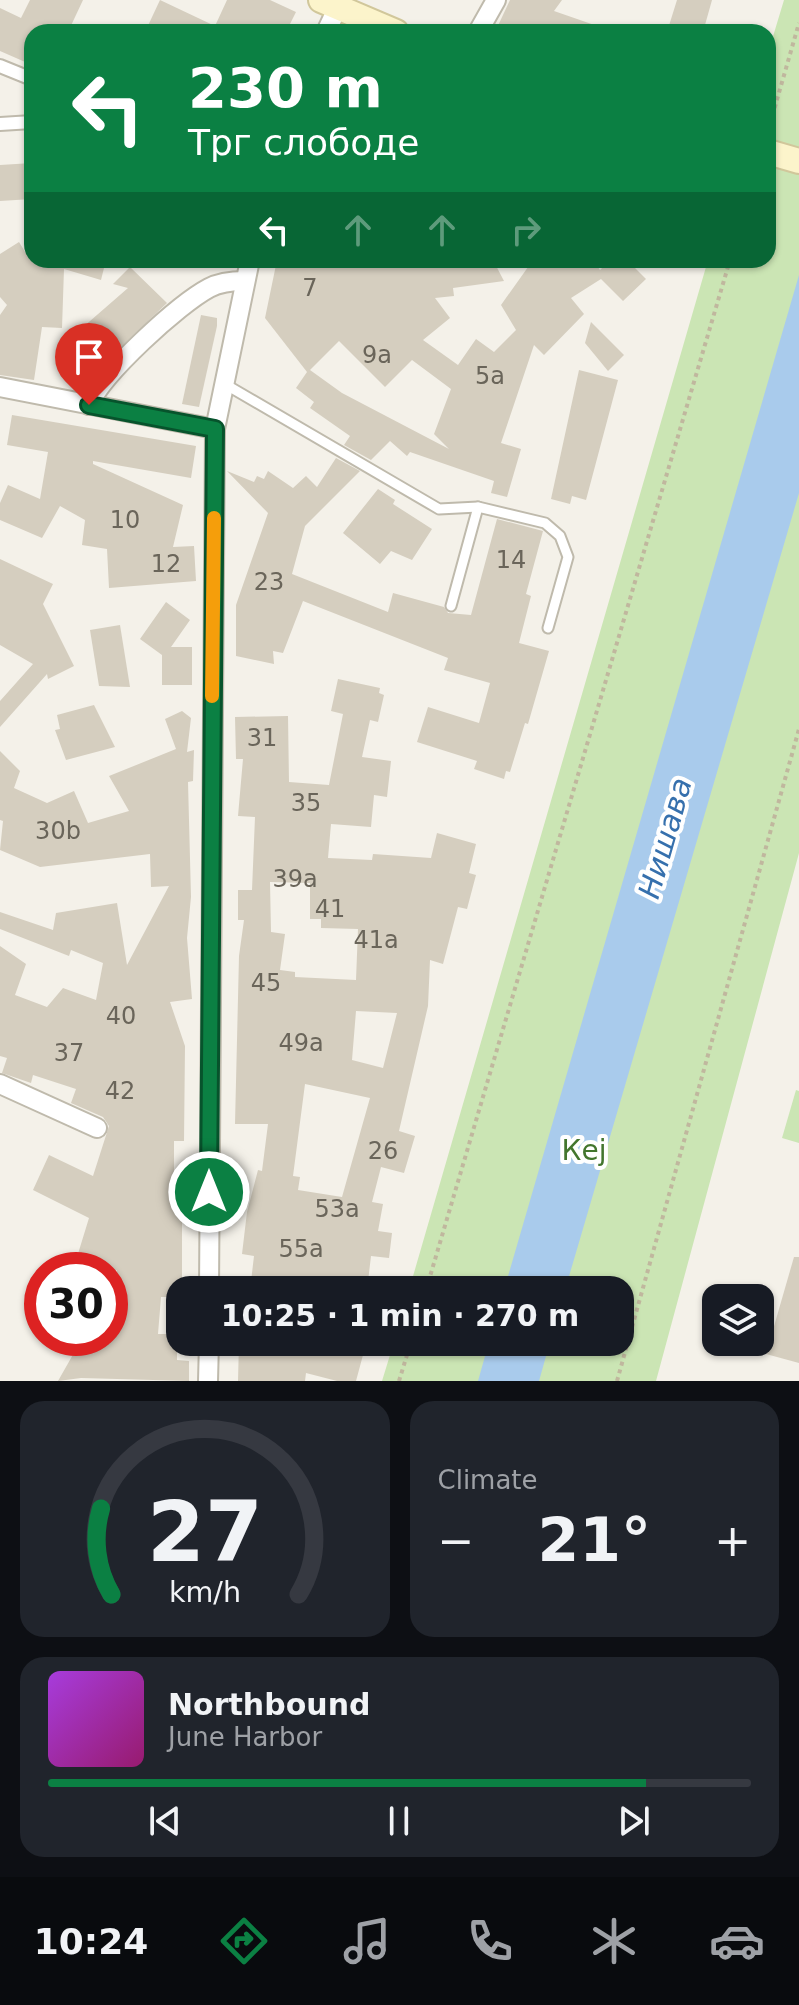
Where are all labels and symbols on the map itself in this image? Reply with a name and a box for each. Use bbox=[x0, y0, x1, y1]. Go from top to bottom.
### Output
house number: 7 bbox=[302, 274, 318, 302]
pin bbox=[55, 323, 123, 405]
house number: 9a bbox=[362, 341, 392, 369]
house number: 5a bbox=[475, 362, 505, 390]
house number: 10 bbox=[110, 506, 140, 534]
house number: 14 bbox=[496, 546, 526, 574]
house number: 12 bbox=[151, 550, 181, 578]
house number: 23 bbox=[254, 568, 284, 596]
house number: 31 bbox=[247, 724, 277, 752]
water label: Нишава bbox=[631, 774, 699, 902]
house number: 35 bbox=[291, 789, 321, 817]
house number: 30b bbox=[35, 817, 81, 845]
house number: 39a bbox=[272, 865, 318, 893]
house number: 41 bbox=[315, 895, 345, 923]
house number: 41a bbox=[353, 926, 399, 954]
house number: 45 bbox=[251, 969, 281, 997]
house number: 40 bbox=[106, 1002, 136, 1030]
house number: 49a bbox=[278, 1029, 324, 1057]
house number: 37 bbox=[54, 1039, 84, 1067]
house number: 42 bbox=[105, 1077, 135, 1105]
park label: Кеј bbox=[562, 1134, 606, 1167]
house number: 26 bbox=[368, 1137, 398, 1165]
position arrow bbox=[167, 1150, 251, 1234]
house number: 53a bbox=[314, 1195, 360, 1223]
house number: 55a bbox=[278, 1235, 324, 1263]
speed limit sign: 30 bbox=[24, 1252, 128, 1356]

